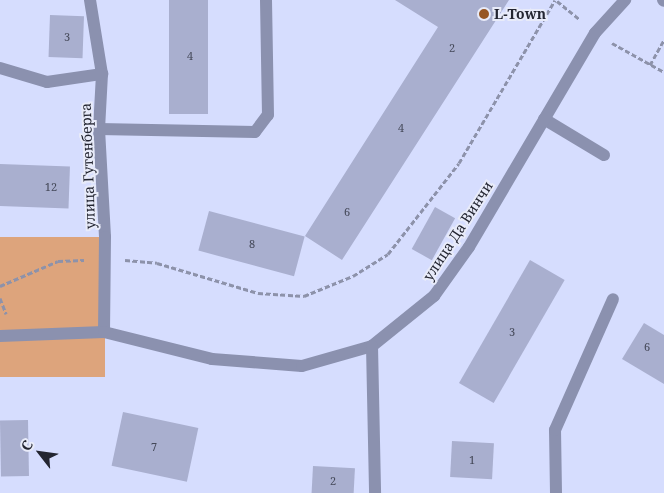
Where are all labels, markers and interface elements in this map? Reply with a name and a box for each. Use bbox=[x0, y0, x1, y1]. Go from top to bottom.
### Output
place label: L-Town bbox=[494, 6, 546, 22]
marker: L-Town bbox=[478, 8, 490, 20]
house number: 3 bbox=[64, 30, 70, 44]
house number: 2 bbox=[449, 41, 455, 55]
house number: 4 bbox=[187, 49, 193, 63]
street label: улица Гутенберга bbox=[77, 103, 99, 229]
house number: 4 bbox=[398, 121, 404, 135]
street label: улица Да Винчи bbox=[420, 178, 496, 284]
house number: 12 bbox=[45, 180, 57, 194]
house number: 6 bbox=[344, 205, 350, 219]
house number: 8 bbox=[249, 237, 255, 251]
house number: 3 bbox=[509, 325, 515, 339]
house number: 6 bbox=[644, 340, 650, 354]
north arrow bbox=[15, 428, 65, 478]
text: С bbox=[16, 437, 37, 454]
house number: 7 bbox=[151, 440, 157, 454]
house number: 1 bbox=[469, 453, 475, 467]
house number: 2 bbox=[330, 474, 336, 488]

